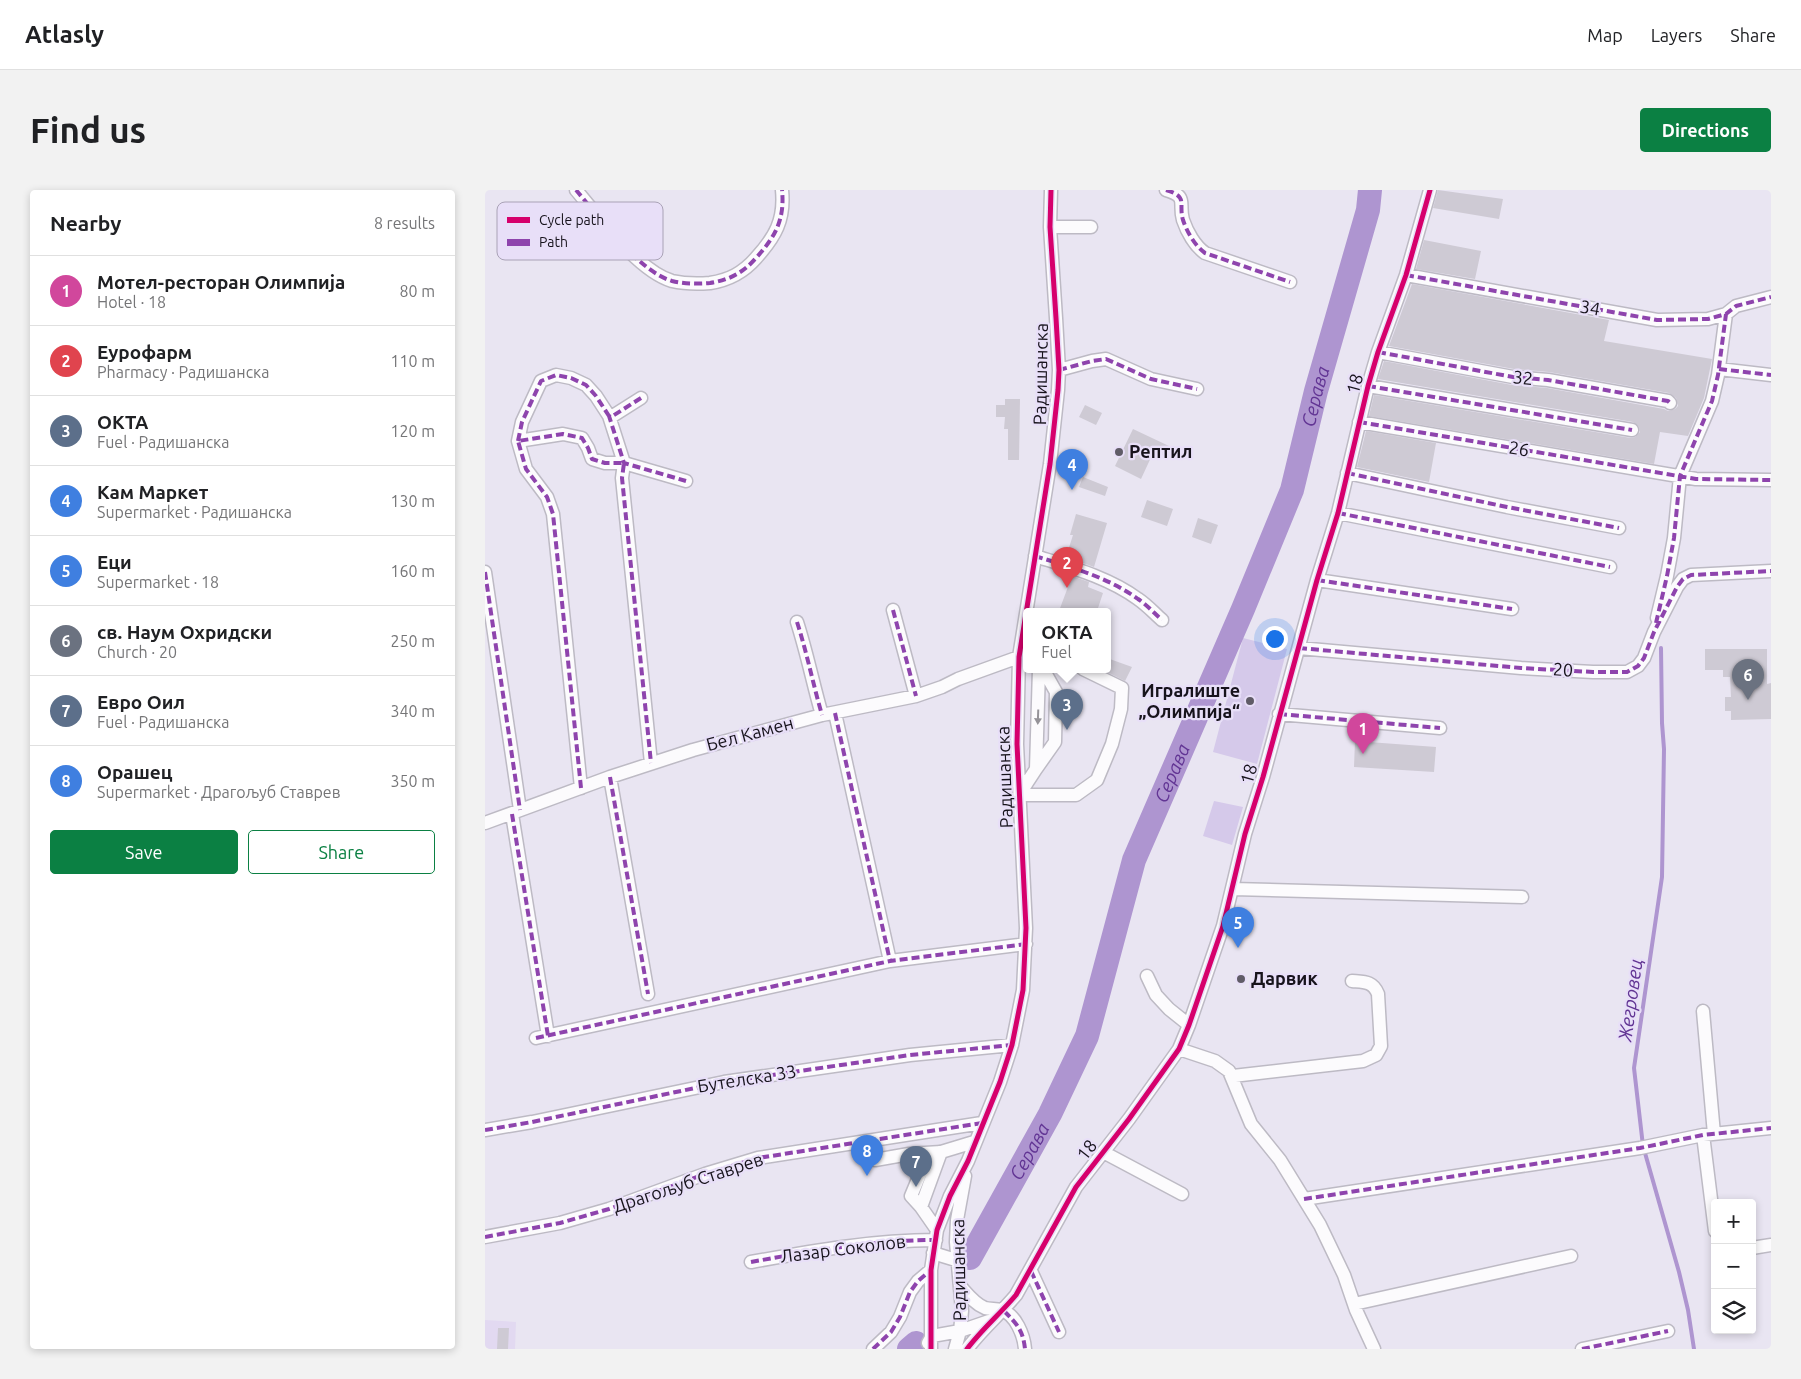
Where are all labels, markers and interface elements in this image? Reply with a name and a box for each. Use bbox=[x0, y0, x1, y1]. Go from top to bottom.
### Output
text: Atlasly bbox=[25, 21, 104, 48]
text: Map bbox=[1587, 25, 1623, 45]
text: Layers bbox=[1651, 25, 1702, 45]
text: Share bbox=[1730, 25, 1776, 45]
button: Directions bbox=[1640, 108, 1771, 152]
text: Find us bbox=[30, 110, 146, 150]
legend bbox=[497, 202, 663, 260]
text: Nearby bbox=[50, 211, 121, 235]
text: Cycle path bbox=[539, 212, 604, 228]
text: 8 results bbox=[374, 214, 435, 232]
text: Path bbox=[539, 234, 568, 250]
text: Мотел-ресторан Олимпија bbox=[97, 271, 345, 293]
text: 1 bbox=[61, 282, 71, 300]
text: 80 m bbox=[399, 282, 435, 300]
text: Hotel · 18 bbox=[97, 293, 166, 311]
street label: 34 bbox=[1578, 295, 1602, 319]
street label: Радишанска bbox=[1029, 323, 1051, 425]
text: Еурофарм bbox=[97, 341, 192, 363]
text: 2 bbox=[61, 352, 71, 370]
text: 110 m bbox=[390, 352, 435, 370]
text: Pharmacy · Радишанска bbox=[97, 363, 270, 381]
water label: Серава bbox=[1297, 364, 1334, 429]
street label: 32 bbox=[1512, 366, 1534, 388]
street label: 18 bbox=[1342, 371, 1366, 396]
text: ОКТА bbox=[97, 411, 148, 433]
text: 3 bbox=[61, 422, 71, 440]
text: 120 m bbox=[390, 422, 435, 440]
text: Fuel · Радишанска bbox=[97, 433, 230, 451]
street label: 26 bbox=[1508, 437, 1531, 459]
place label: Рептил bbox=[1129, 441, 1192, 461]
marker: Рептил bbox=[1113, 446, 1125, 458]
pin: 4 bbox=[1056, 449, 1088, 490]
text: Кам Маркет bbox=[97, 481, 208, 503]
text: 4 bbox=[61, 492, 71, 510]
text: 130 m bbox=[390, 492, 435, 510]
text: Supermarket · Радишанска bbox=[97, 503, 292, 521]
pin: 2 bbox=[1051, 547, 1083, 588]
text: Еци bbox=[97, 551, 132, 573]
text: 5 bbox=[61, 562, 71, 580]
text: 160 m bbox=[390, 562, 435, 580]
text: Supermarket · 18 bbox=[97, 573, 219, 591]
popup bbox=[1023, 608, 1111, 673]
text: св. Наум Охридски bbox=[97, 621, 272, 643]
text: ОКТА bbox=[1041, 621, 1093, 643]
your location bbox=[1262, 626, 1288, 652]
text: 6 bbox=[61, 632, 71, 650]
text: 250 m bbox=[390, 632, 435, 650]
text: Church · 20 bbox=[97, 643, 177, 661]
text: Fuel bbox=[1041, 643, 1072, 661]
street label: 20 bbox=[1552, 658, 1574, 680]
pin: 6 bbox=[1732, 659, 1764, 700]
place label: Игралиште „Олимпија“ bbox=[1138, 680, 1240, 721]
pin: 3 bbox=[1051, 689, 1083, 730]
text: Евро Оил bbox=[97, 691, 185, 713]
marker: Игралиште „Олимпија“ bbox=[1244, 695, 1256, 707]
text: 7 bbox=[61, 702, 71, 720]
text: 340 m bbox=[390, 702, 435, 720]
one-way arrow bbox=[1034, 710, 1042, 726]
street label: Бел Камен bbox=[704, 712, 796, 754]
text: Fuel · Радишанска bbox=[97, 713, 230, 731]
pin: 1 bbox=[1347, 713, 1379, 754]
street label: Радишанска bbox=[992, 726, 1016, 829]
water label: Серава bbox=[1149, 740, 1194, 806]
text: Орашец bbox=[97, 761, 172, 783]
street label: 18 bbox=[1236, 761, 1260, 786]
text: 8 bbox=[61, 772, 71, 790]
text: 350 m bbox=[390, 772, 435, 790]
text: Supermarket · Драгољуб Ставрев bbox=[97, 783, 341, 801]
button: Save bbox=[50, 830, 238, 874]
button: Share bbox=[248, 830, 435, 874]
pin: 5 bbox=[1222, 907, 1254, 948]
water label: Жегровец bbox=[1613, 957, 1647, 1044]
place label: Дарвик bbox=[1251, 968, 1318, 988]
marker: Дарвик bbox=[1235, 973, 1247, 985]
street label: Бутелска 33 bbox=[696, 1060, 798, 1096]
water label: Серава bbox=[1005, 1119, 1054, 1184]
pin: 8 bbox=[851, 1135, 883, 1176]
street label: 18 bbox=[1072, 1135, 1100, 1164]
pin: 7 bbox=[900, 1146, 932, 1187]
street label: Драгољуб Ставрев bbox=[610, 1148, 765, 1216]
map controls bbox=[1711, 1199, 1756, 1334]
button: + bbox=[1711, 1199, 1756, 1244]
street label: Радишанска bbox=[947, 1219, 969, 1321]
street label: Лазар Соколов bbox=[779, 1230, 907, 1266]
button: − bbox=[1711, 1244, 1756, 1289]
button: layers bbox=[1711, 1289, 1756, 1334]

